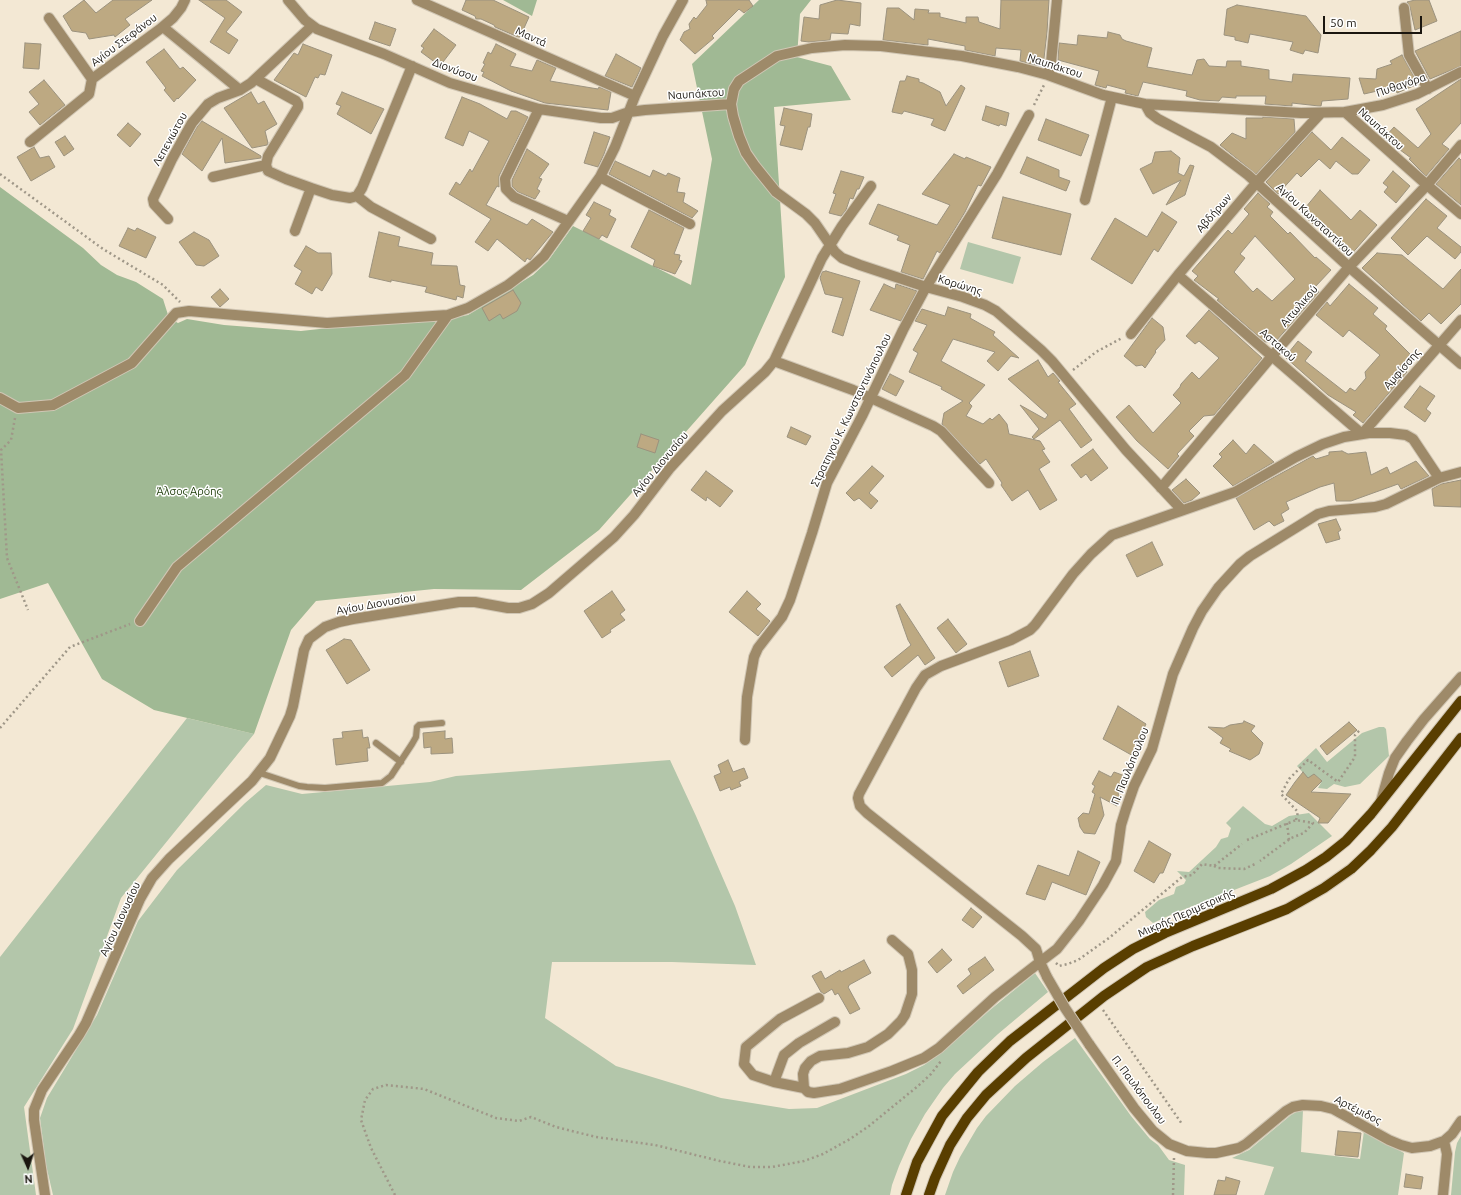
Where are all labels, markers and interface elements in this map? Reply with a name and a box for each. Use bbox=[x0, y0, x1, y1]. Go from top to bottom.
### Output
scale bar bbox=[1325, 8, 1424, 34]
street label: Αγίου Στεφάνου bbox=[88, 11, 160, 69]
text: 50 m bbox=[1330, 16, 1357, 29]
street label: Μαντά bbox=[513, 24, 549, 50]
street label: Ναυπάκτου bbox=[1026, 51, 1084, 81]
street label: Διονύσου bbox=[431, 55, 479, 85]
street label: Πυθαγόρα bbox=[1374, 70, 1428, 100]
street label: Ναυπάκτου bbox=[667, 85, 725, 103]
street label: Ναυπάκτου bbox=[1355, 105, 1407, 153]
street label: Λεπενιώτου bbox=[150, 110, 190, 168]
street label: Αγίου Κωνσταντίνου bbox=[1274, 181, 1356, 259]
street label: Αβδήρων bbox=[1193, 191, 1235, 235]
street label: Κορώνης bbox=[936, 272, 984, 298]
street label: Αιτωλικού bbox=[1277, 283, 1321, 329]
street label: Αστακού bbox=[1257, 326, 1299, 364]
street label: Στρατηγού Κ. Κωνσταντινόπουλου bbox=[808, 331, 894, 489]
street label: Αμφίσσης bbox=[1381, 346, 1423, 392]
street label: Αγίου Διονυσίου bbox=[629, 429, 691, 499]
park label: Άλσος Αρόης bbox=[157, 484, 221, 498]
street label: Αγίου Διονυσίου bbox=[335, 591, 417, 617]
street label: Π. Παυλόπουλου bbox=[1108, 725, 1152, 807]
street label: Αγίου Διονυσίου bbox=[97, 880, 143, 958]
street label: Μικρής Περιμετρικής bbox=[1136, 886, 1236, 940]
street label: Π. Παυλόπουλου bbox=[1109, 1053, 1169, 1127]
street label: Αρτέμιδος bbox=[1332, 1093, 1384, 1127]
north arrow bbox=[8, 1147, 48, 1187]
text: N bbox=[24, 1173, 33, 1185]

